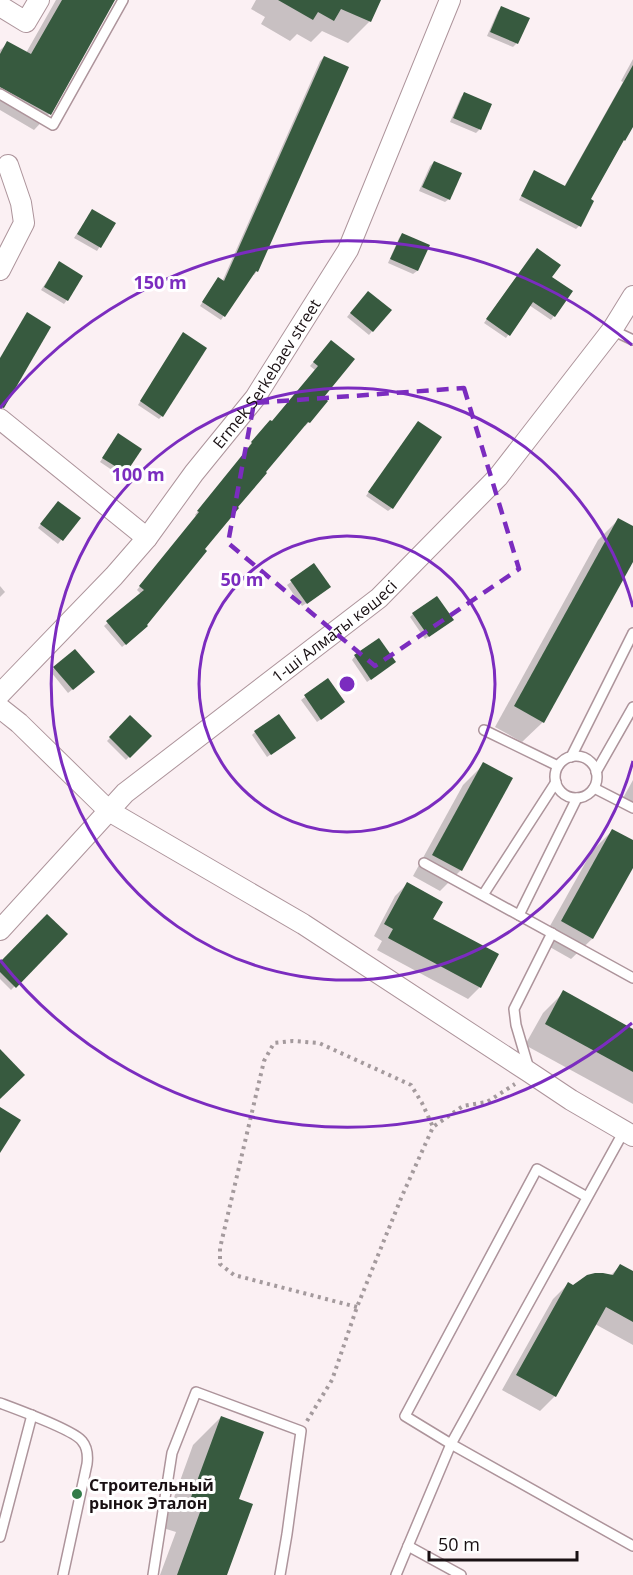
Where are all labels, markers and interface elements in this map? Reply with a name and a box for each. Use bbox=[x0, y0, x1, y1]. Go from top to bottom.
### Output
text: 150 m bbox=[133, 270, 187, 294]
street label: Ermek Serkebaev street bbox=[208, 294, 326, 453]
text: 100 m bbox=[111, 462, 165, 486]
text: 50 m bbox=[221, 567, 263, 591]
street label: 1-ші Алматы көшесі bbox=[267, 575, 402, 687]
centre of rings bbox=[337, 674, 357, 694]
place label: Строительный рынок Эталон bbox=[89, 1474, 214, 1514]
marker: Строительный рынок Эталон bbox=[70, 1487, 84, 1501]
scale bar bbox=[429, 1524, 578, 1562]
text: 50 m bbox=[438, 1532, 480, 1556]

